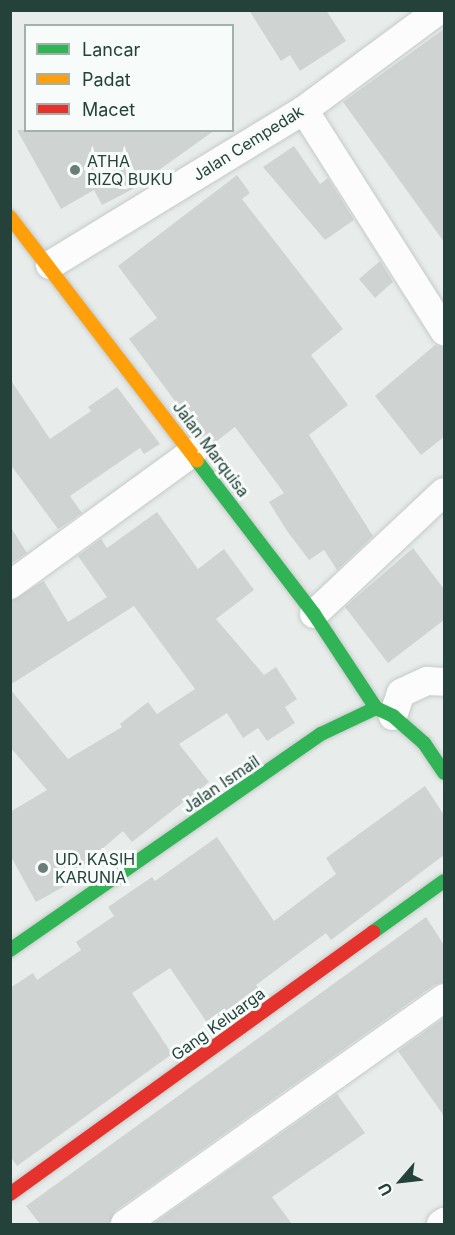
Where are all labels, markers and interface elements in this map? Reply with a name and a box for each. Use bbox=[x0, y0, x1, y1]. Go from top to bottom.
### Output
legend bbox=[24, 24, 234, 132]
text: Lancar bbox=[82, 39, 140, 60]
text: Padat bbox=[82, 69, 131, 90]
text: Macet bbox=[82, 99, 135, 120]
street label: Jalan Cempedak bbox=[189, 101, 307, 185]
place label: ATHA RIZQ BUKU bbox=[87, 151, 173, 189]
marker: ATHA RIZQ BUKU bbox=[68, 163, 82, 177]
street label: Jalan Marquisa bbox=[169, 397, 253, 501]
street label: Jalan Ismail bbox=[179, 751, 263, 817]
place label: UD. KASIH KARUNIA bbox=[55, 849, 135, 887]
marker: UD. KASIH KARUNIA bbox=[36, 861, 50, 875]
street label: Gang Keluarga bbox=[167, 984, 269, 1064]
north arrow bbox=[371, 1151, 431, 1211]
text: U bbox=[374, 1180, 397, 1199]

